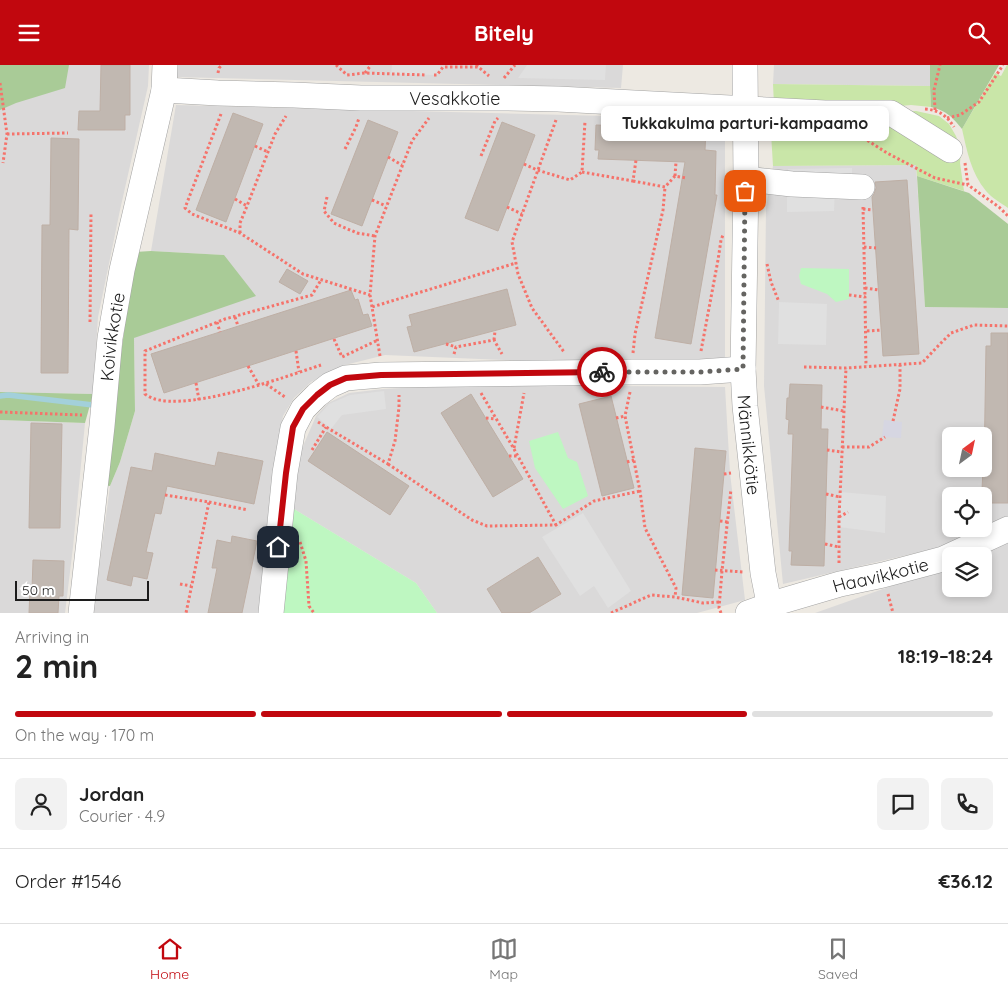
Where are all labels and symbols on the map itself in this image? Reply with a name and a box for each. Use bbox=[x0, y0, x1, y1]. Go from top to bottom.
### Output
street label: Vesakkotie bbox=[409, 87, 500, 110]
callout: Tukkakulma parturi-kampaamo bbox=[601, 106, 889, 141]
pin bbox=[724, 170, 766, 212]
street label: Koivikkotie bbox=[95, 290, 129, 382]
courier bbox=[577, 347, 627, 397]
street label: Männikkötie bbox=[733, 394, 766, 496]
north arrow bbox=[942, 427, 992, 477]
pin bbox=[257, 526, 299, 568]
street label: Haavikkotie bbox=[830, 552, 931, 597]
scale bar bbox=[15, 578, 149, 601]

